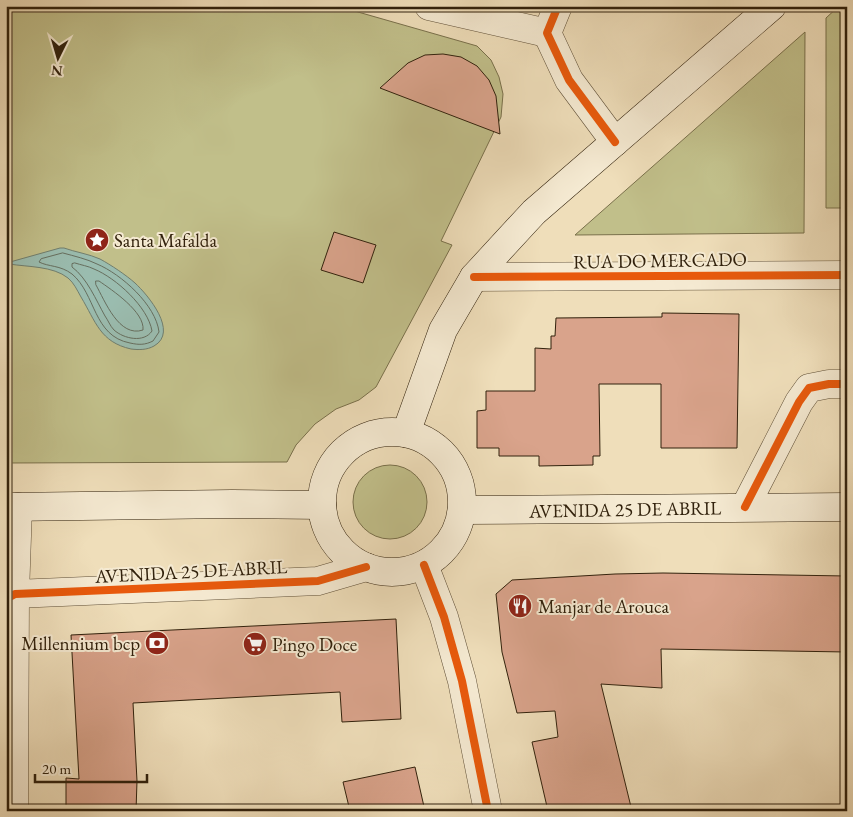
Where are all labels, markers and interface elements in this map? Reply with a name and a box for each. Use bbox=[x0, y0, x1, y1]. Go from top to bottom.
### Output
north arrow bbox=[32, 32, 82, 82]
text: N bbox=[50, 61, 63, 80]
place icon: Santa Mafalda bbox=[84, 227, 110, 253]
place label: Santa Mafalda bbox=[114, 228, 217, 253]
street label: RUA DO MERCADO bbox=[573, 246, 747, 275]
street label: AVENIDA 25 DE ABRIL bbox=[528, 495, 721, 524]
street label: AVENIDA 25 DE ABRIL bbox=[93, 554, 288, 589]
restaurant icon: Manjar de Arouca bbox=[507, 593, 533, 619]
place label: Manjar de Arouca bbox=[538, 594, 670, 619]
bank icon: Millennium bcp bbox=[144, 630, 170, 656]
place label: Millennium bcp bbox=[21, 631, 140, 656]
supermarket icon: Pingo Doce bbox=[242, 631, 268, 657]
place label: Pingo Doce bbox=[272, 632, 357, 657]
scale bar bbox=[35, 752, 148, 784]
text: 20 m bbox=[42, 759, 71, 778]

